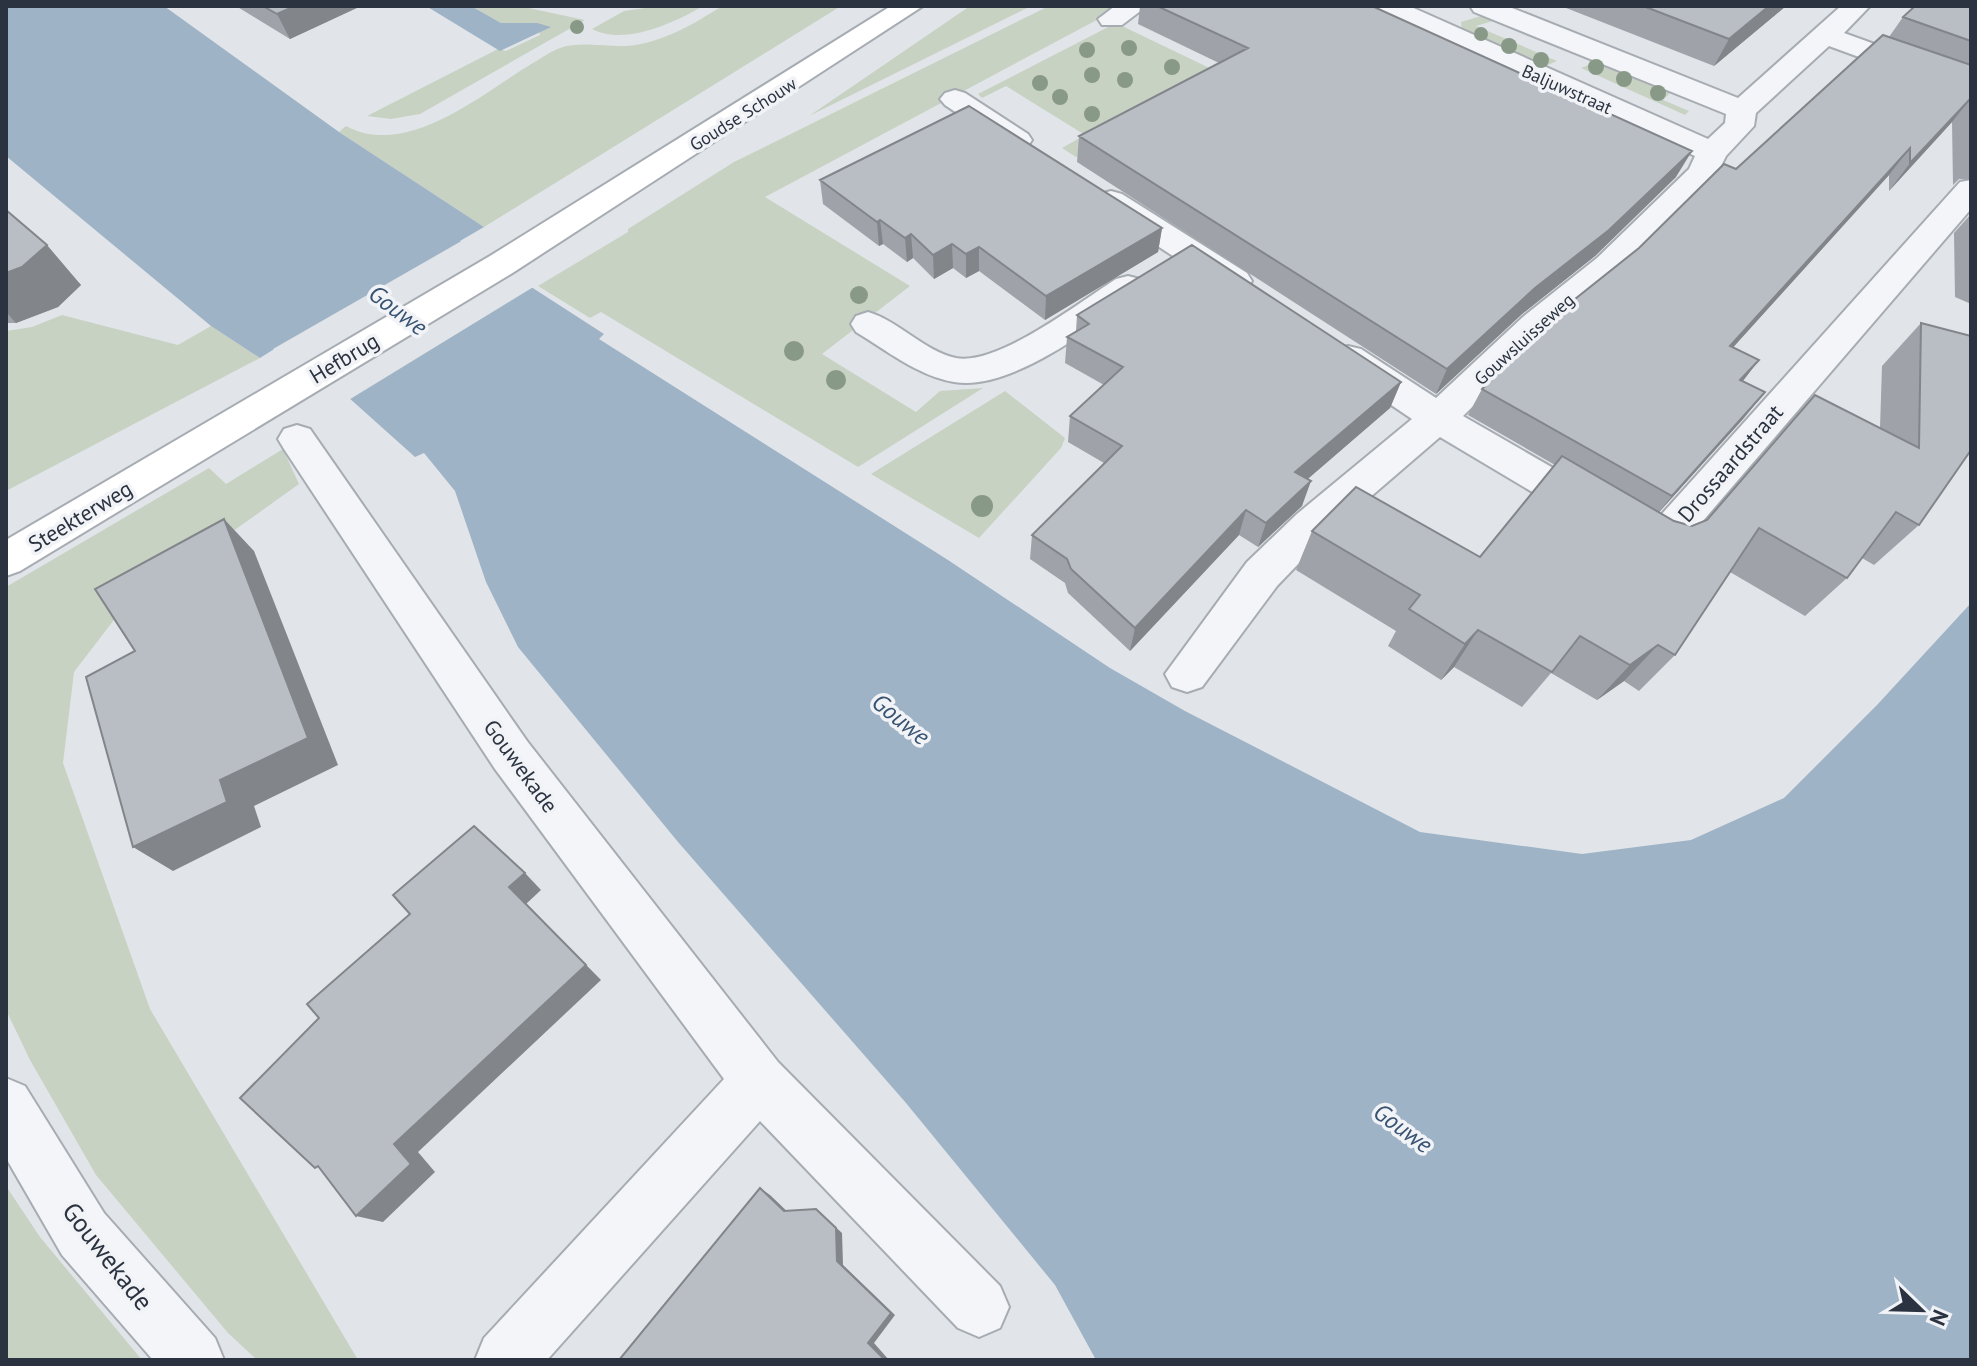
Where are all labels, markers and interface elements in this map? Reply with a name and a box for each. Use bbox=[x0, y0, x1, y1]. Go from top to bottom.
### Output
street label: Baljuwstraat bbox=[1518, 59, 1616, 119]
street label: Goudse Schouw bbox=[685, 72, 801, 156]
water label: Gouwe bbox=[362, 278, 434, 342]
street label: Gouwsluisseweg bbox=[1469, 288, 1579, 390]
street label: Hefbrug bbox=[304, 326, 384, 390]
street label: Drossaardstraat bbox=[1671, 398, 1789, 528]
street label: Steekterweg bbox=[23, 474, 137, 558]
water label: Gouwe bbox=[866, 686, 936, 752]
street label: Gouwekade bbox=[478, 714, 564, 818]
water label: Gouwe bbox=[1367, 1096, 1439, 1160]
street label: Gouwekade bbox=[55, 1195, 161, 1317]
north arrow bbox=[1881, 1270, 1961, 1350]
text: N bbox=[1924, 1306, 1955, 1330]

